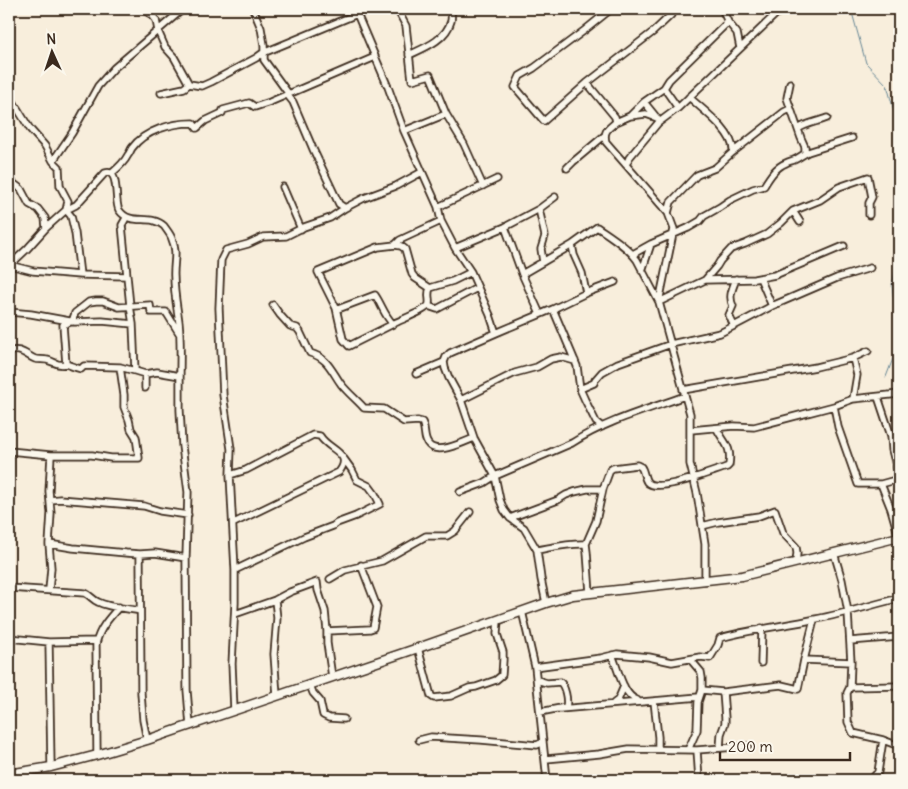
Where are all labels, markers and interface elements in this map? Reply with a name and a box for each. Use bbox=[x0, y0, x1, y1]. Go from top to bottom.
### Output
north arrow bbox=[28, 28, 78, 78]
text: N bbox=[46, 30, 57, 48]
scale bar bbox=[720, 729, 850, 761]
text: 200 m bbox=[728, 737, 773, 756]

